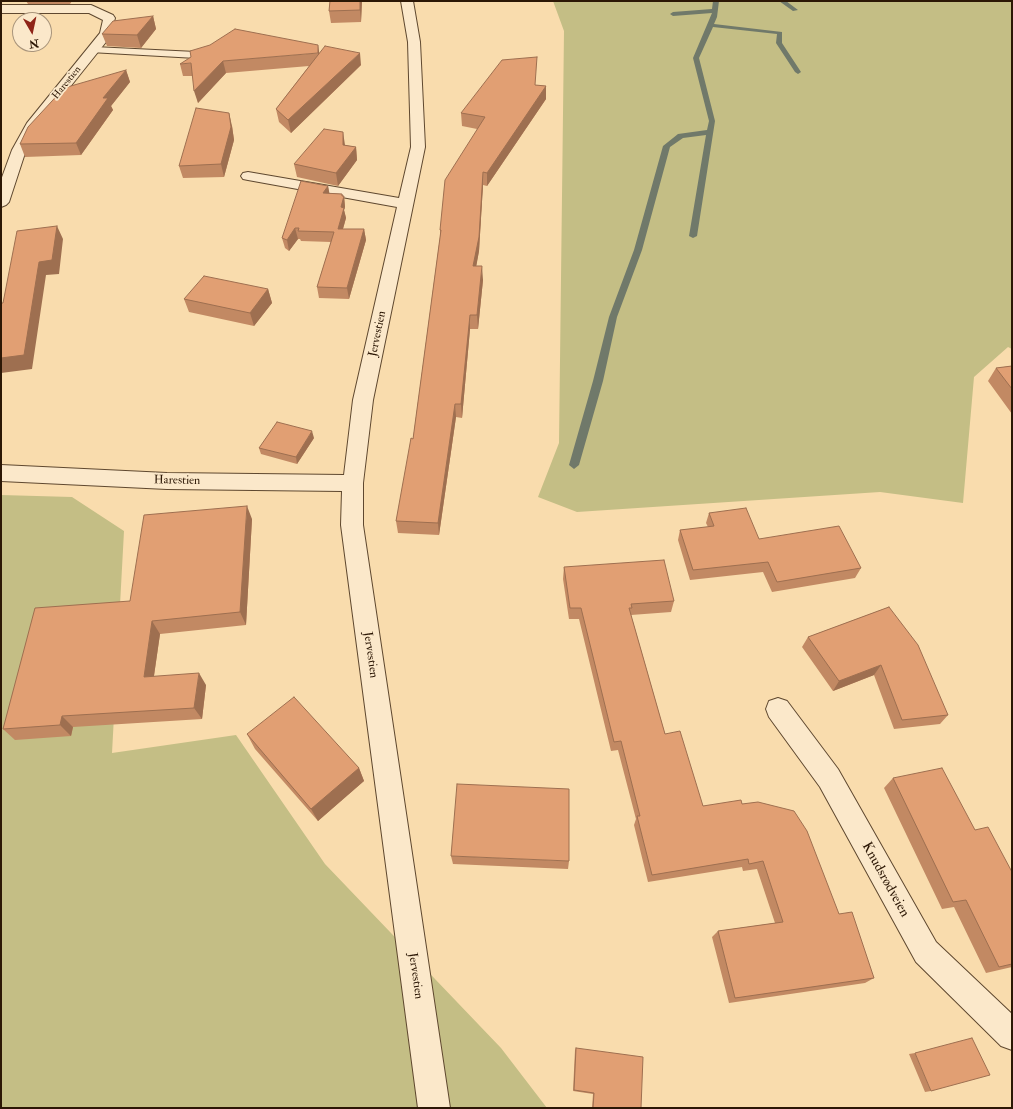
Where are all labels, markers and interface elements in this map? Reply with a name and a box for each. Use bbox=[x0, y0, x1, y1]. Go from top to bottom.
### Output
north arrow bbox=[12, 12, 52, 52]
text: N bbox=[28, 36, 40, 51]
street label: Harestien bbox=[50, 64, 84, 102]
street label: Jervestien bbox=[366, 310, 390, 358]
street label: Harestien bbox=[154, 473, 200, 489]
street label: Jervestien bbox=[360, 631, 380, 679]
street label: Knudsrødveien bbox=[858, 840, 912, 920]
street label: Jervestien bbox=[405, 952, 425, 1000]

